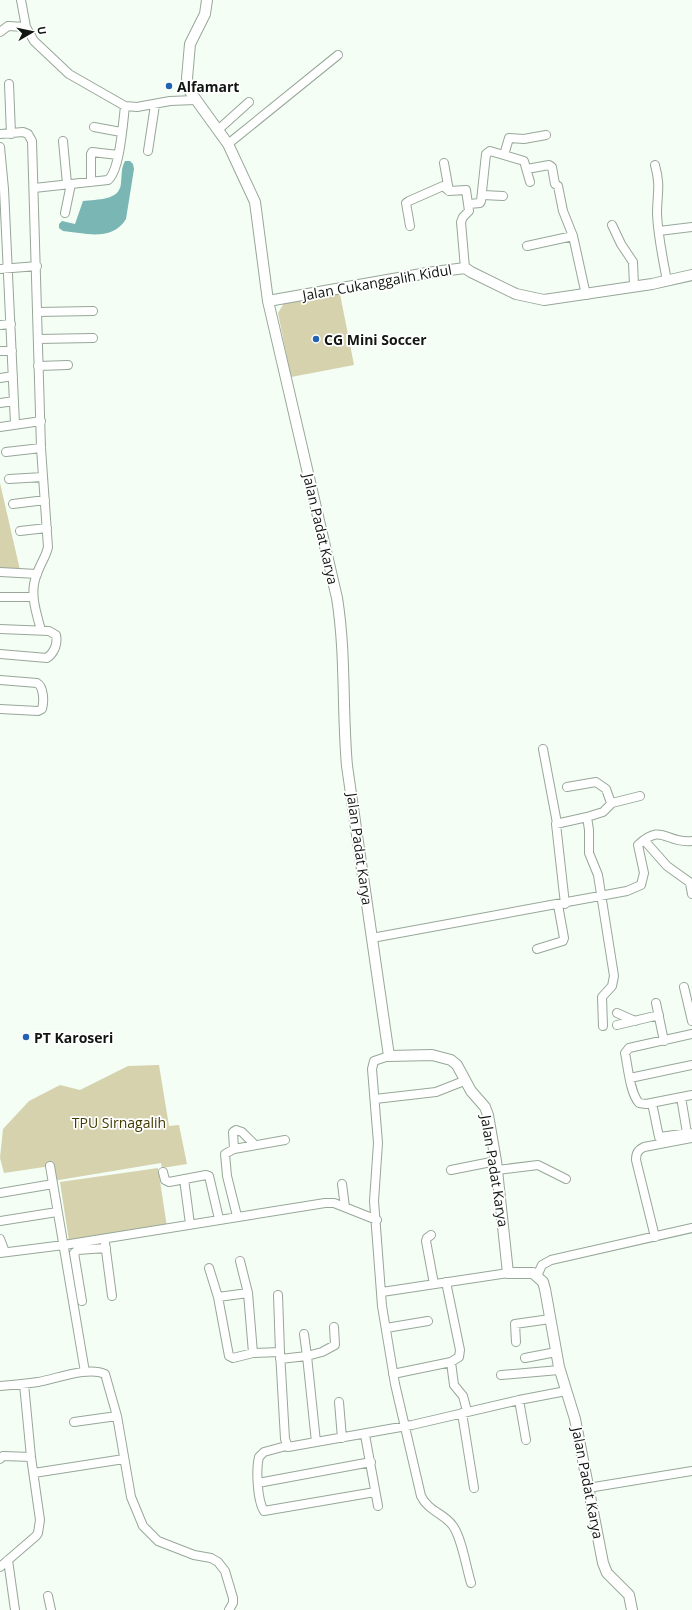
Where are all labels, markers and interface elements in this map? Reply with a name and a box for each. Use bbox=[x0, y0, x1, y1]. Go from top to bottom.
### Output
north arrow bbox=[12, 12, 52, 52]
text: U bbox=[34, 25, 50, 36]
place label: Alfamart bbox=[177, 77, 239, 96]
marker: Alfamart bbox=[164, 81, 174, 91]
street label: Jalan Cukanggalih Kidul bbox=[299, 260, 453, 305]
place label: CG Mini Soccer bbox=[324, 330, 427, 349]
marker: CG Mini Soccer bbox=[311, 334, 321, 344]
street label: Jalan Padat Karya bbox=[299, 470, 343, 586]
street label: Jalan Padat Karya bbox=[342, 790, 377, 906]
place label: PT Karoseri bbox=[34, 1028, 113, 1047]
marker: PT Karoseri bbox=[21, 1032, 31, 1042]
street label: Jalan Padat Karya bbox=[476, 1112, 513, 1228]
park label: TPU Sirnagalih bbox=[72, 1113, 166, 1132]
street label: Jalan Padat Karya bbox=[568, 1424, 608, 1540]

